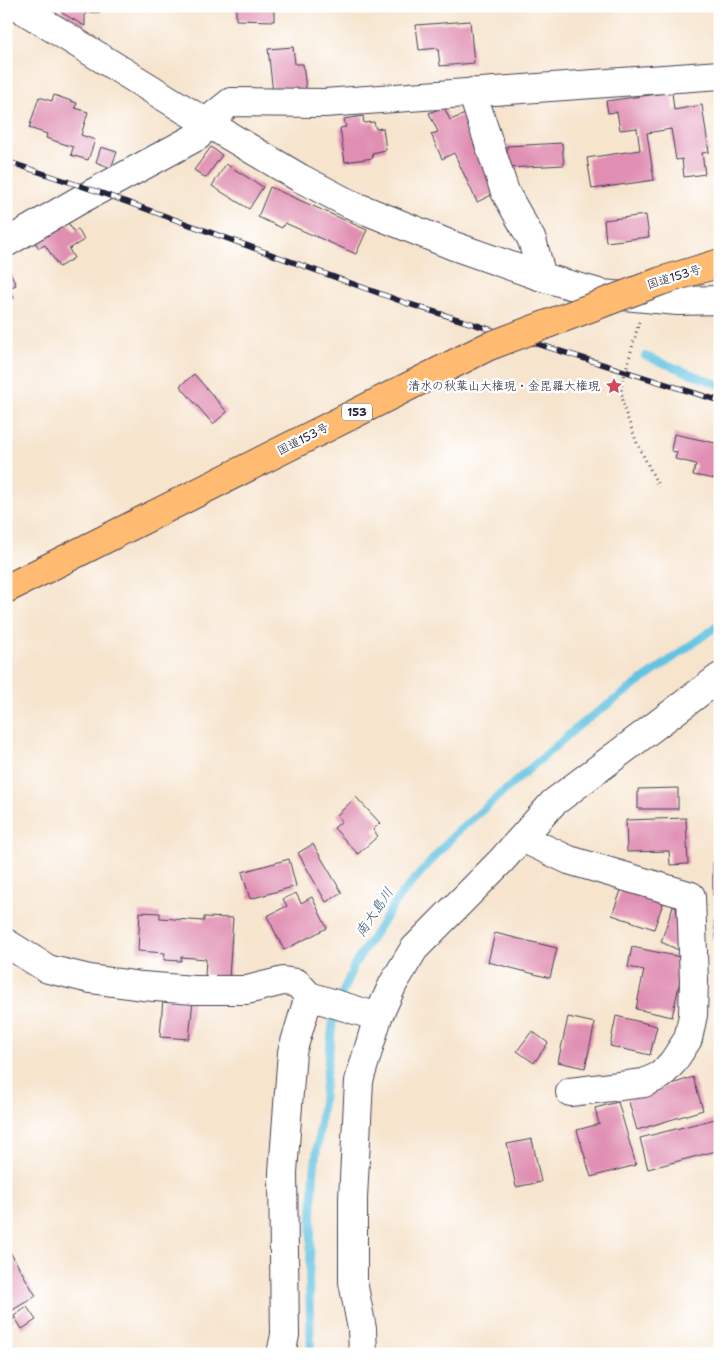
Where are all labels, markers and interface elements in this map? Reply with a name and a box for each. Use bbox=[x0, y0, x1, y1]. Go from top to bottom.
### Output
street label: 国道153号 bbox=[645, 261, 703, 293]
place icon: 清水の秋葉山大権現・金毘羅大権現 bbox=[604, 376, 624, 396]
place label: 清水の秋葉山大権現・金毘羅大権現 bbox=[408, 378, 600, 394]
road number: 153 bbox=[342, 404, 372, 421]
street label: 国道153号 bbox=[274, 419, 332, 459]
water label: 南大島川 bbox=[351, 884, 397, 940]

